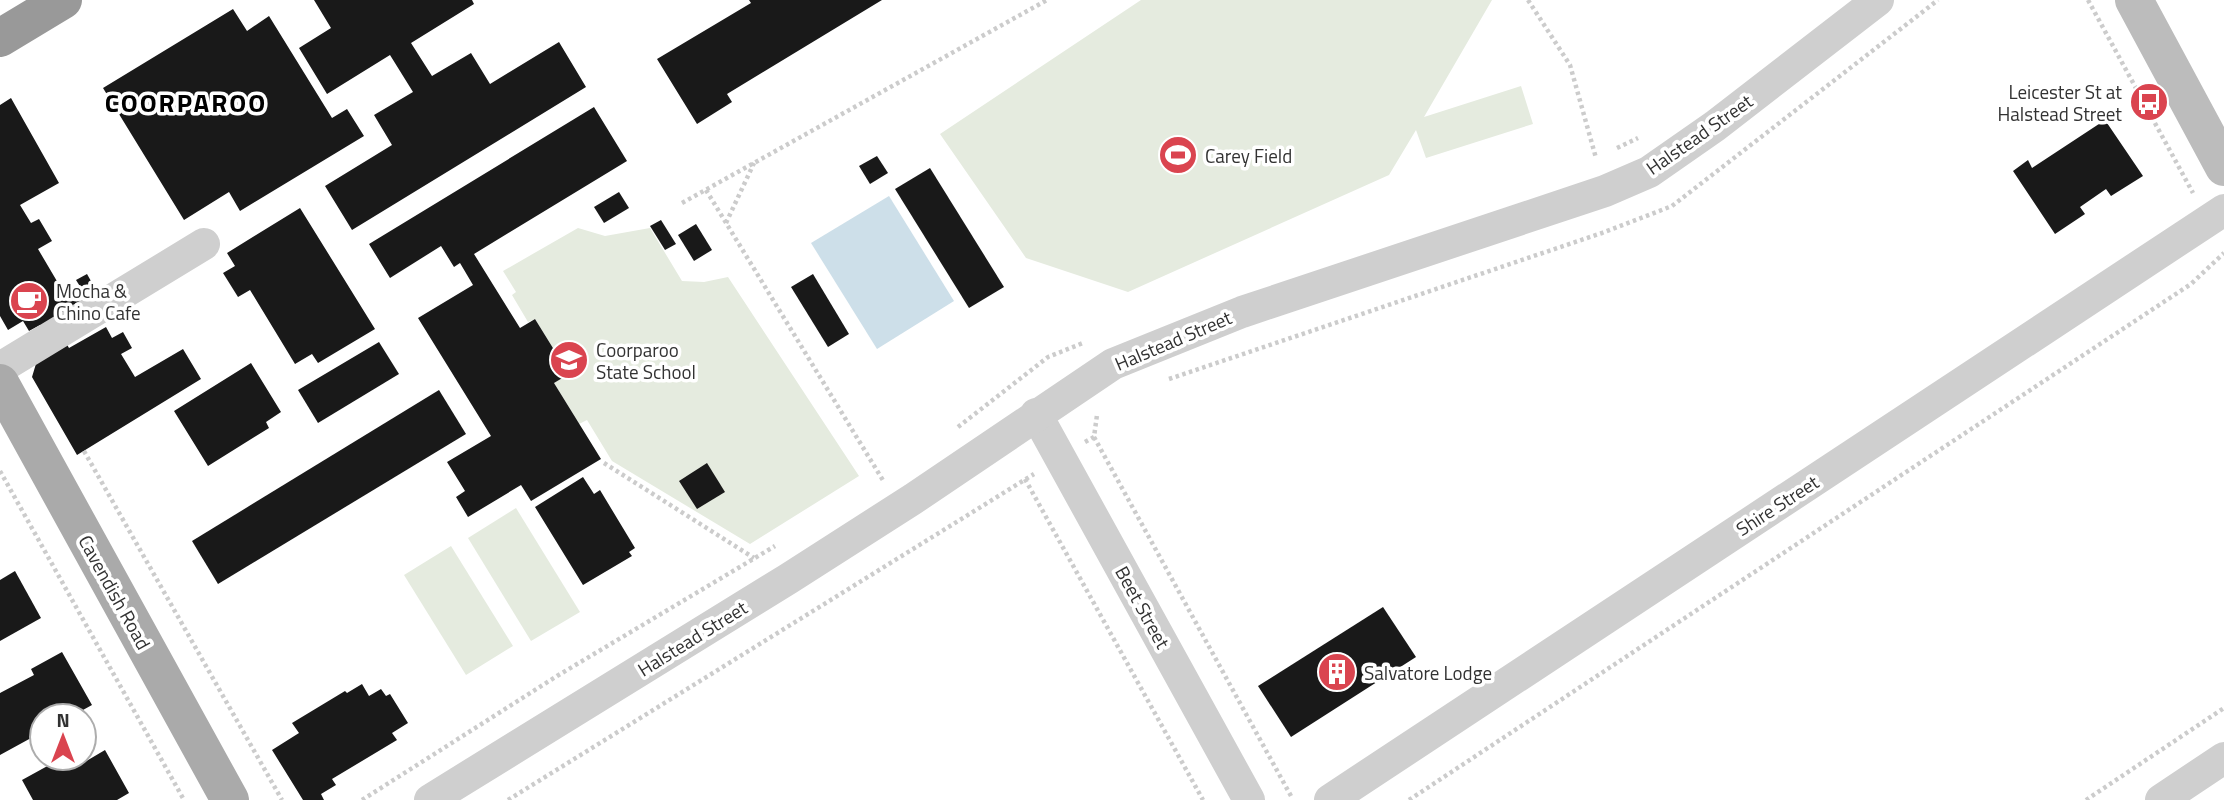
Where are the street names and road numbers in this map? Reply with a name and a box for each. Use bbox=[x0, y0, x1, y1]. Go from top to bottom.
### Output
street label: Halstead Street bbox=[1640, 86, 1759, 182]
street label: Halstead Street bbox=[1110, 302, 1236, 378]
street label: Shire Street bbox=[1730, 467, 1825, 543]
street label: Cavendish Road bbox=[72, 529, 158, 655]
street label: Beet Street bbox=[1108, 560, 1178, 654]
street label: Halstead Street bbox=[631, 593, 753, 683]

